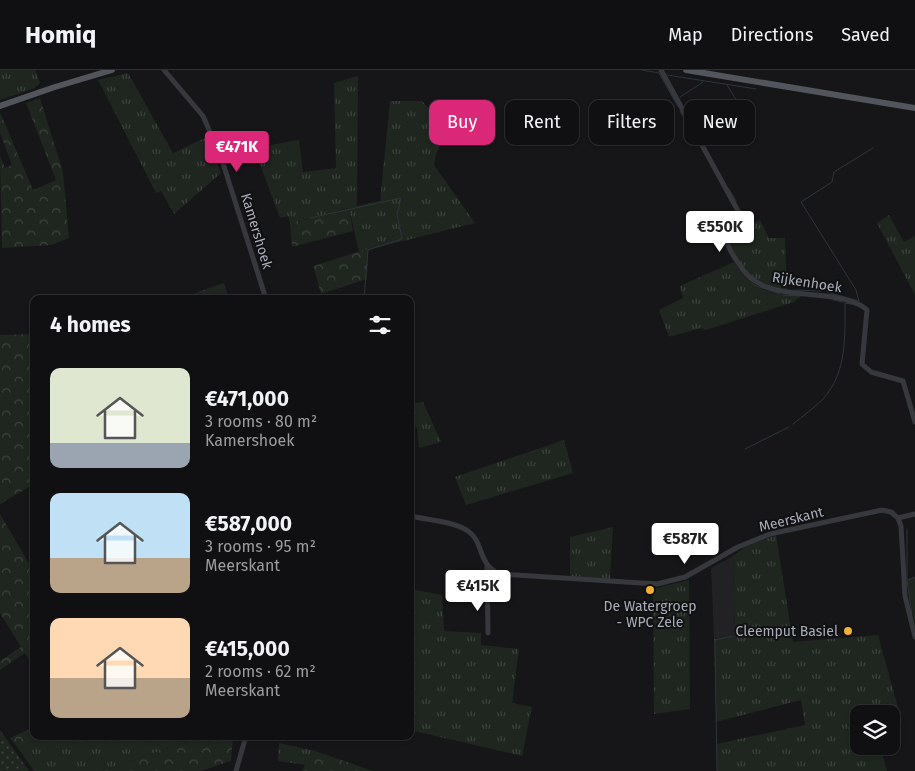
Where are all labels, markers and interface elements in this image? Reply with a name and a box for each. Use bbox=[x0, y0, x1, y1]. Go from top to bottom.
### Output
text: Homiq bbox=[25, 21, 96, 49]
text: Map bbox=[668, 24, 703, 46]
text: Directions bbox=[731, 24, 813, 46]
text: Saved bbox=[841, 24, 890, 46]
chip: Buy bbox=[429, 100, 495, 145]
chip: Rent bbox=[505, 100, 579, 145]
chip: Filters bbox=[589, 100, 674, 145]
chip: New bbox=[684, 100, 755, 145]
pin: €471K bbox=[202, 131, 272, 173]
text: €471K bbox=[216, 137, 258, 156]
street label: Kamershoek bbox=[237, 191, 276, 272]
pin: €550K bbox=[685, 210, 755, 253]
text: €550K bbox=[697, 217, 743, 236]
street label: Rijkenhoek bbox=[771, 269, 844, 297]
icon: filters bbox=[366, 311, 394, 339]
text: 4 homes bbox=[50, 312, 131, 338]
text: €471,000 bbox=[205, 386, 289, 412]
icon: home bbox=[90, 388, 150, 448]
text: 3 rooms · 80 m² bbox=[205, 412, 317, 431]
text: Kamershoek bbox=[205, 431, 295, 450]
street label: Meerskant bbox=[757, 503, 826, 536]
text: €587,000 bbox=[205, 511, 292, 537]
icon: home bbox=[90, 513, 150, 573]
pin: €587K bbox=[650, 522, 720, 565]
text: €587K bbox=[663, 529, 707, 548]
text: 3 rooms · 95 m² bbox=[205, 537, 316, 556]
text: Meerskant bbox=[205, 556, 280, 575]
pin: €415K bbox=[443, 570, 513, 612]
text: €415K bbox=[457, 576, 499, 595]
marker: De Watergroep - WPC Zele bbox=[644, 584, 656, 596]
place label: De Watergroep - WPC Zele bbox=[603, 598, 697, 631]
place label: Cleemput Basiel bbox=[736, 623, 838, 640]
marker: Cleemput Basiel bbox=[842, 625, 854, 637]
text: €415,000 bbox=[205, 636, 290, 662]
icon: home bbox=[90, 638, 150, 698]
text: 2 rooms · 62 m² bbox=[205, 662, 316, 681]
text: Meerskant bbox=[205, 681, 280, 700]
map controls bbox=[850, 705, 900, 755]
button: layers bbox=[850, 705, 900, 755]

